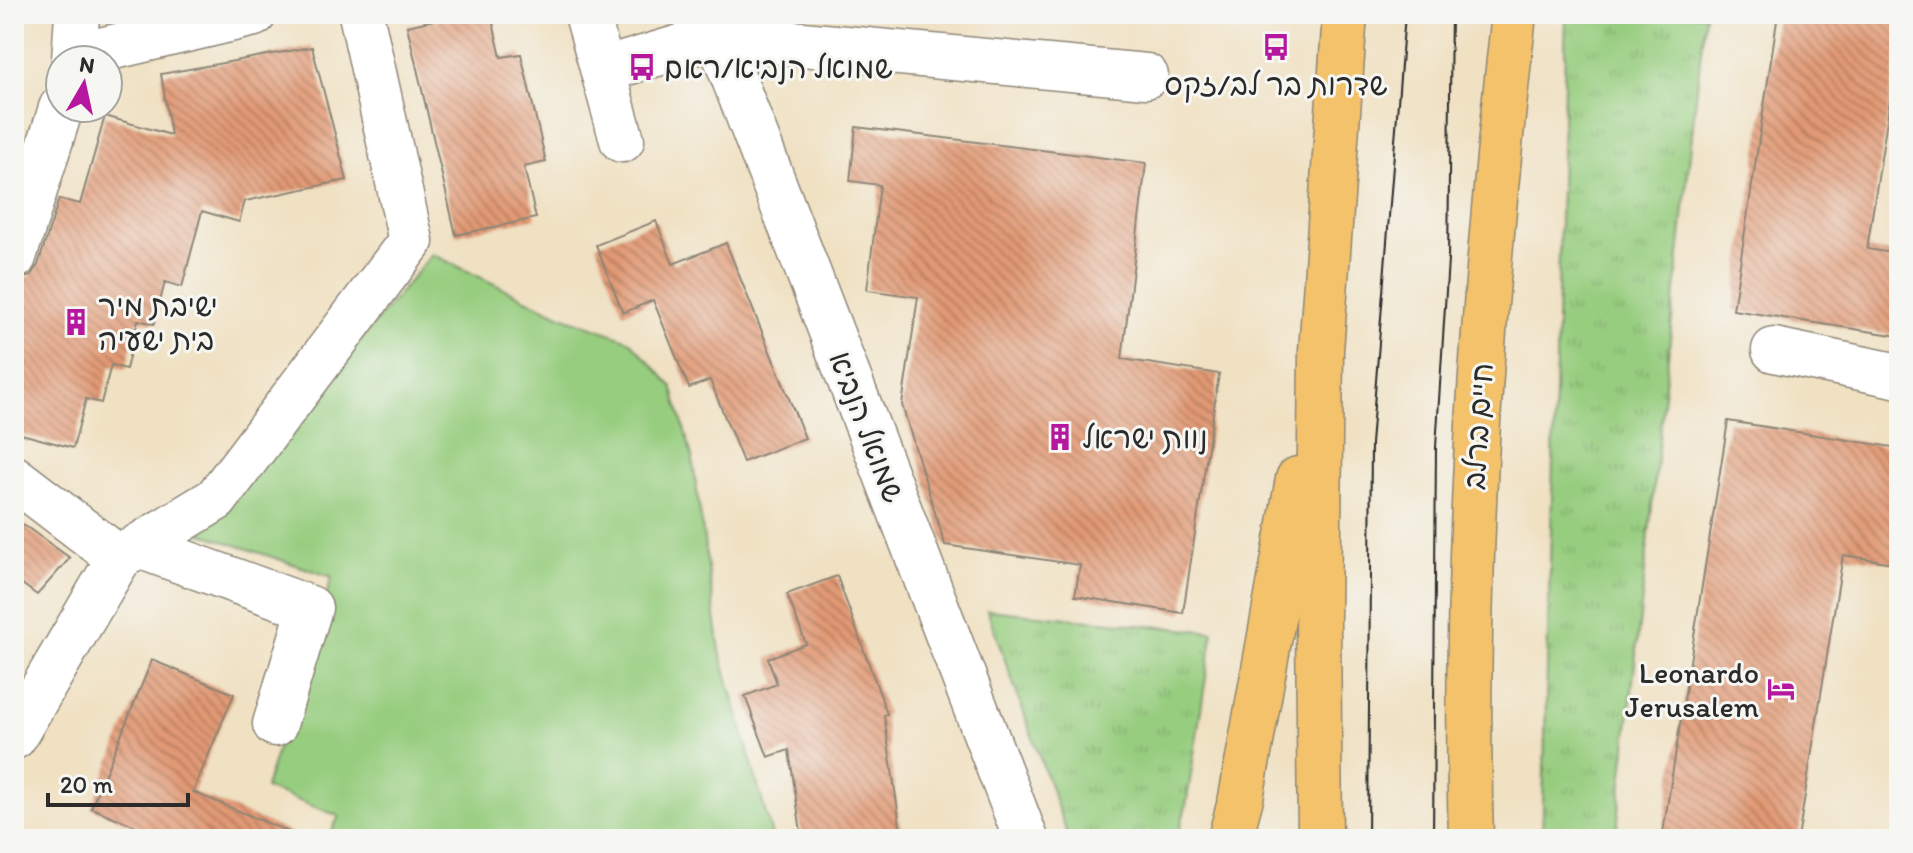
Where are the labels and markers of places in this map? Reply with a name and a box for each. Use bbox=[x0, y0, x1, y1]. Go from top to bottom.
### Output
bus stop icon: שדרות בר לב/זקס bbox=[1261, 32, 1291, 62]
place label: שמואל הנביא/ראם bbox=[664, 49, 893, 86]
bus stop icon: שמואל הנביא/ראם bbox=[627, 52, 657, 82]
place label: שדרות בר לב/זקס bbox=[1164, 66, 1388, 103]
place label: ישיבת מיר בית ישעיה bbox=[98, 287, 218, 358]
building icon: ישיבת מיר בית ישעיה bbox=[61, 307, 91, 337]
place label: נוות ישראל bbox=[1082, 419, 1208, 456]
building icon: נוות ישראל bbox=[1045, 422, 1075, 452]
place label: Leonardo Jerusalem bbox=[1625, 654, 1759, 725]
hotel icon: Leonardo Jerusalem bbox=[1766, 674, 1796, 704]

